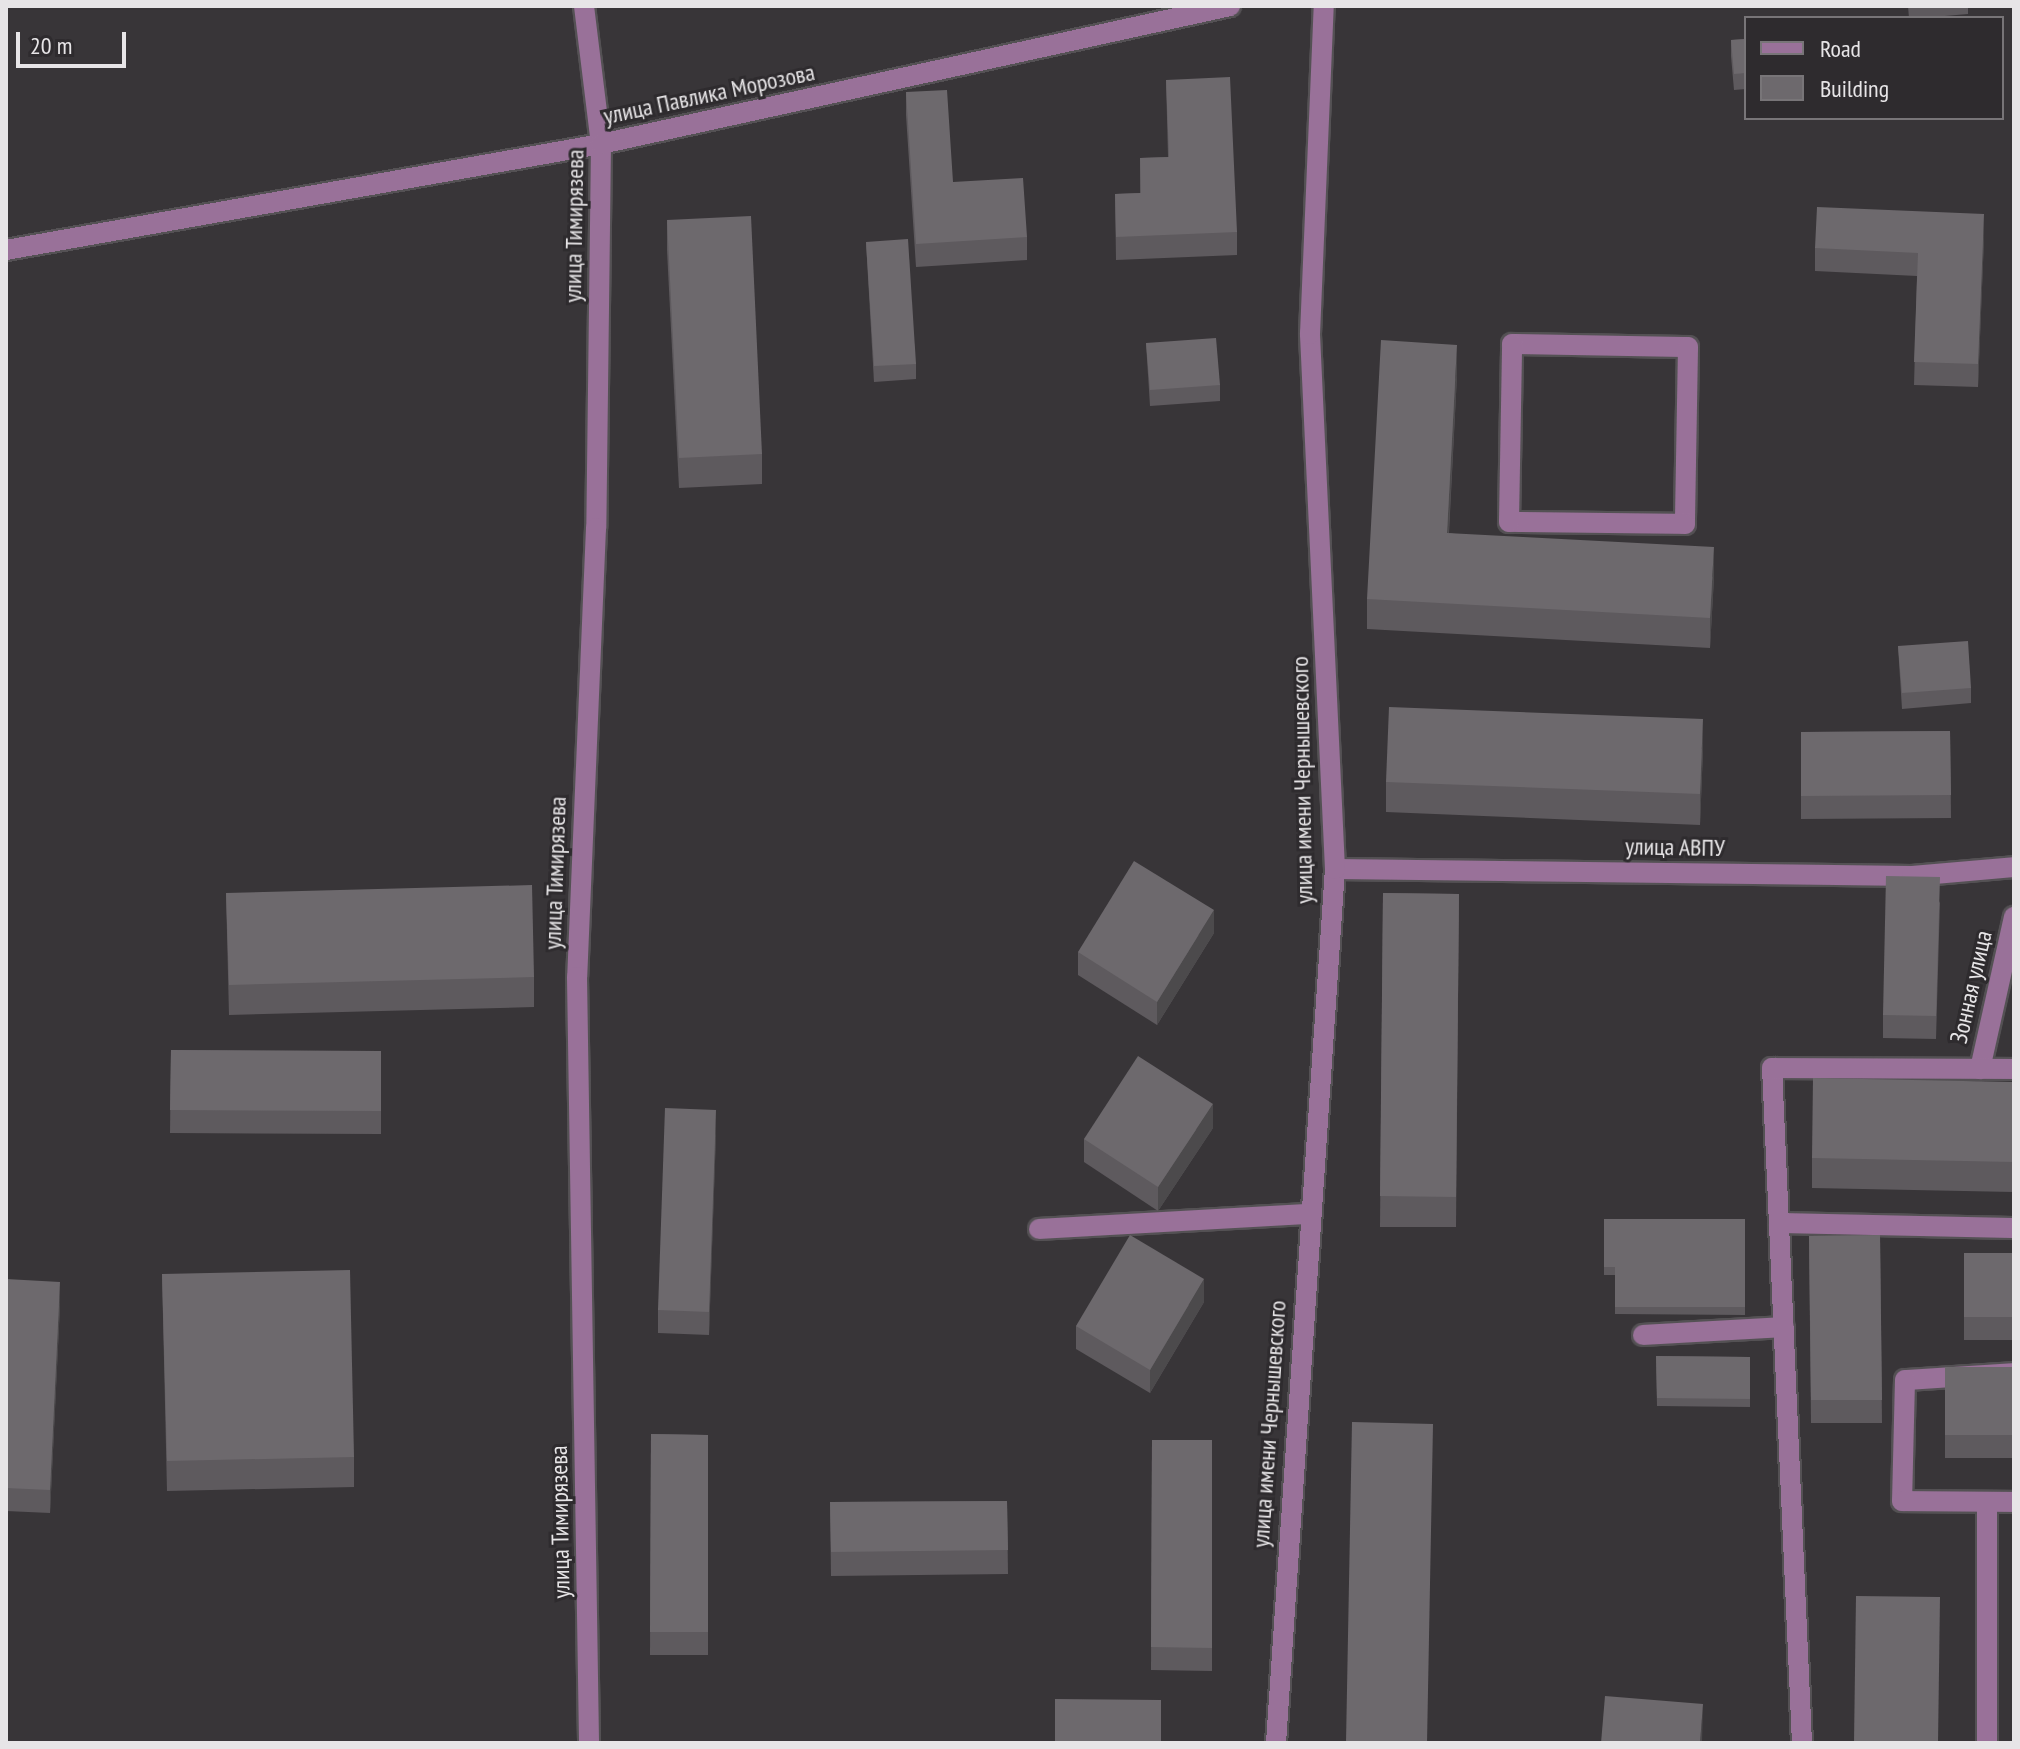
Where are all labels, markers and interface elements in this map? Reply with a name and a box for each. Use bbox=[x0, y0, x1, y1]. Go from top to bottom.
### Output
scale bar bbox=[20, 16, 130, 66]
legend bbox=[1744, 16, 2004, 120]
text: 20 m bbox=[30, 30, 72, 61]
text: Road bbox=[1820, 33, 1861, 64]
street label: улица Павлика Морозова bbox=[601, 58, 817, 130]
text: Building bbox=[1820, 73, 1889, 104]
street label: улица Тимирязева bbox=[558, 149, 590, 303]
street label: улица имени Чернышевского bbox=[1285, 656, 1319, 904]
street label: улица Тимирязева bbox=[538, 796, 572, 950]
street label: улица АВПУ bbox=[1625, 832, 1725, 862]
street label: Зонная улица bbox=[1944, 928, 1998, 1046]
street label: улица имени Чернышевского bbox=[1246, 1299, 1292, 1549]
street label: улица Тимирязева bbox=[544, 1445, 576, 1599]

